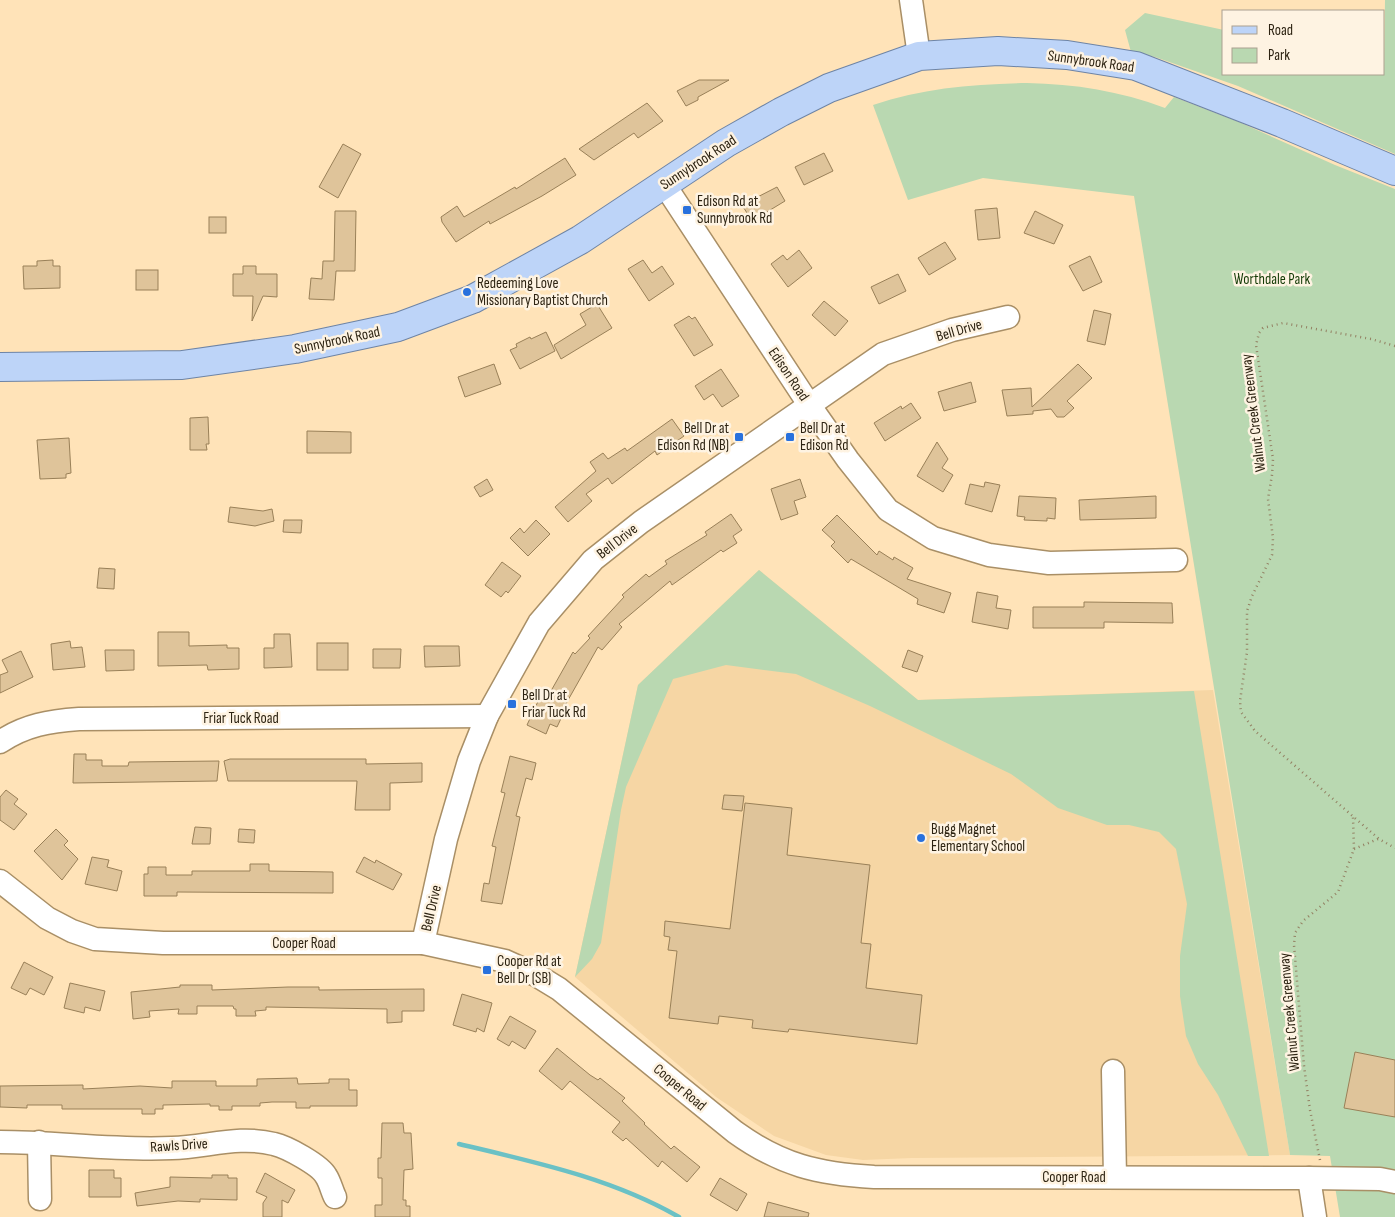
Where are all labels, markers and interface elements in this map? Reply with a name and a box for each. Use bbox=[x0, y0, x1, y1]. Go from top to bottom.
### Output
legend bbox=[1222, 10, 1385, 75]
text: Road bbox=[1268, 21, 1293, 40]
street label: Sunnybrook Road bbox=[1046, 46, 1135, 77]
text: Park bbox=[1268, 46, 1290, 65]
street label: Sunnybrook Road bbox=[657, 131, 740, 194]
place label: Edison Rd at Sunnybrook Rd bbox=[697, 192, 772, 228]
marker: Edison Rd at Sunnybrook Rd bbox=[681, 204, 693, 216]
park label: Worthdale Park bbox=[1234, 270, 1310, 289]
place label: Redeeming Love Missionary Baptist Church bbox=[477, 274, 608, 310]
marker: Redeeming Love Missionary Baptist Church bbox=[461, 286, 473, 298]
street label: Bell Drive bbox=[934, 315, 984, 346]
street label: Sunnybrook Road bbox=[293, 322, 382, 359]
street label: Edison Road bbox=[764, 344, 813, 405]
street label: Walnut Creek Greenway bbox=[1237, 353, 1270, 473]
place label: Bell Dr at Edison Rd (NB) bbox=[657, 419, 729, 455]
place label: Bell Dr at Edison Rd bbox=[800, 419, 849, 455]
marker: Bell Dr at Edison Rd (NB) bbox=[733, 431, 745, 443]
marker: Bell Dr at Edison Rd bbox=[784, 431, 796, 443]
street label: Bell Drive bbox=[593, 519, 642, 563]
place label: Bell Dr at Friar Tuck Rd bbox=[522, 686, 586, 722]
marker: Bell Dr at Friar Tuck Rd bbox=[506, 698, 518, 710]
street label: Friar Tuck Road bbox=[203, 709, 279, 728]
place label: Bugg Magnet Elementary School bbox=[931, 820, 1025, 856]
marker: Bugg Magnet Elementary School bbox=[915, 832, 927, 844]
street label: Bell Drive bbox=[417, 883, 446, 933]
street label: Cooper Road bbox=[272, 934, 336, 953]
place label: Cooper Rd at Bell Dr (SB) bbox=[497, 952, 562, 988]
street label: Walnut Creek Greenway bbox=[1275, 952, 1304, 1072]
marker: Cooper Rd at Bell Dr (SB) bbox=[481, 964, 493, 976]
street label: Cooper Road bbox=[649, 1060, 710, 1115]
street label: Rawls Drive bbox=[150, 1134, 208, 1157]
street label: Cooper Road bbox=[1042, 1168, 1106, 1187]

